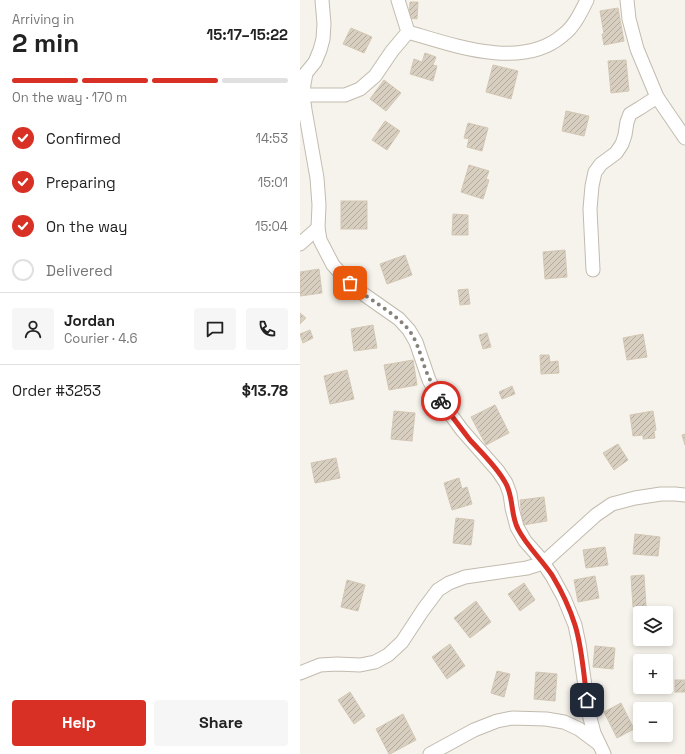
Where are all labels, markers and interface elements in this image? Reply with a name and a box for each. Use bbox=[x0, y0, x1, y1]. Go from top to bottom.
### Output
text: Arriving in bbox=[12, 11, 74, 28]
text: 15:17–15:22 bbox=[206, 25, 288, 44]
text: 2 min bbox=[12, 26, 79, 60]
text: On the way · 170 m bbox=[12, 89, 127, 106]
icon: check bbox=[12, 127, 34, 149]
text: Confirmed bbox=[46, 129, 121, 148]
text: 14:53 bbox=[256, 130, 288, 147]
icon: check bbox=[12, 171, 34, 193]
text: Preparing bbox=[46, 173, 116, 192]
text: 15:01 bbox=[258, 174, 288, 191]
icon: check bbox=[12, 215, 34, 237]
text: On the way bbox=[46, 217, 127, 236]
text: 15:04 bbox=[255, 218, 288, 235]
text: Delivered bbox=[46, 261, 113, 280]
pin bbox=[333, 266, 367, 300]
icon: bag bbox=[339, 272, 361, 294]
button: person bbox=[12, 308, 54, 350]
button: chat bbox=[194, 308, 236, 350]
button: phone bbox=[246, 308, 288, 350]
text: Jordan bbox=[64, 311, 115, 330]
text: Courier · 4.6 bbox=[64, 330, 137, 347]
text: Order #3253 bbox=[12, 381, 101, 400]
text: $13.78 bbox=[242, 381, 288, 400]
courier bbox=[421, 381, 461, 421]
icon: bike bbox=[430, 390, 452, 412]
map controls bbox=[633, 606, 673, 742]
button: layers bbox=[633, 606, 673, 646]
button: + bbox=[633, 654, 673, 694]
pin bbox=[570, 683, 604, 717]
icon: home bbox=[576, 689, 598, 711]
button: Help bbox=[12, 700, 146, 746]
button: Share bbox=[154, 700, 288, 746]
button: − bbox=[633, 702, 673, 742]

